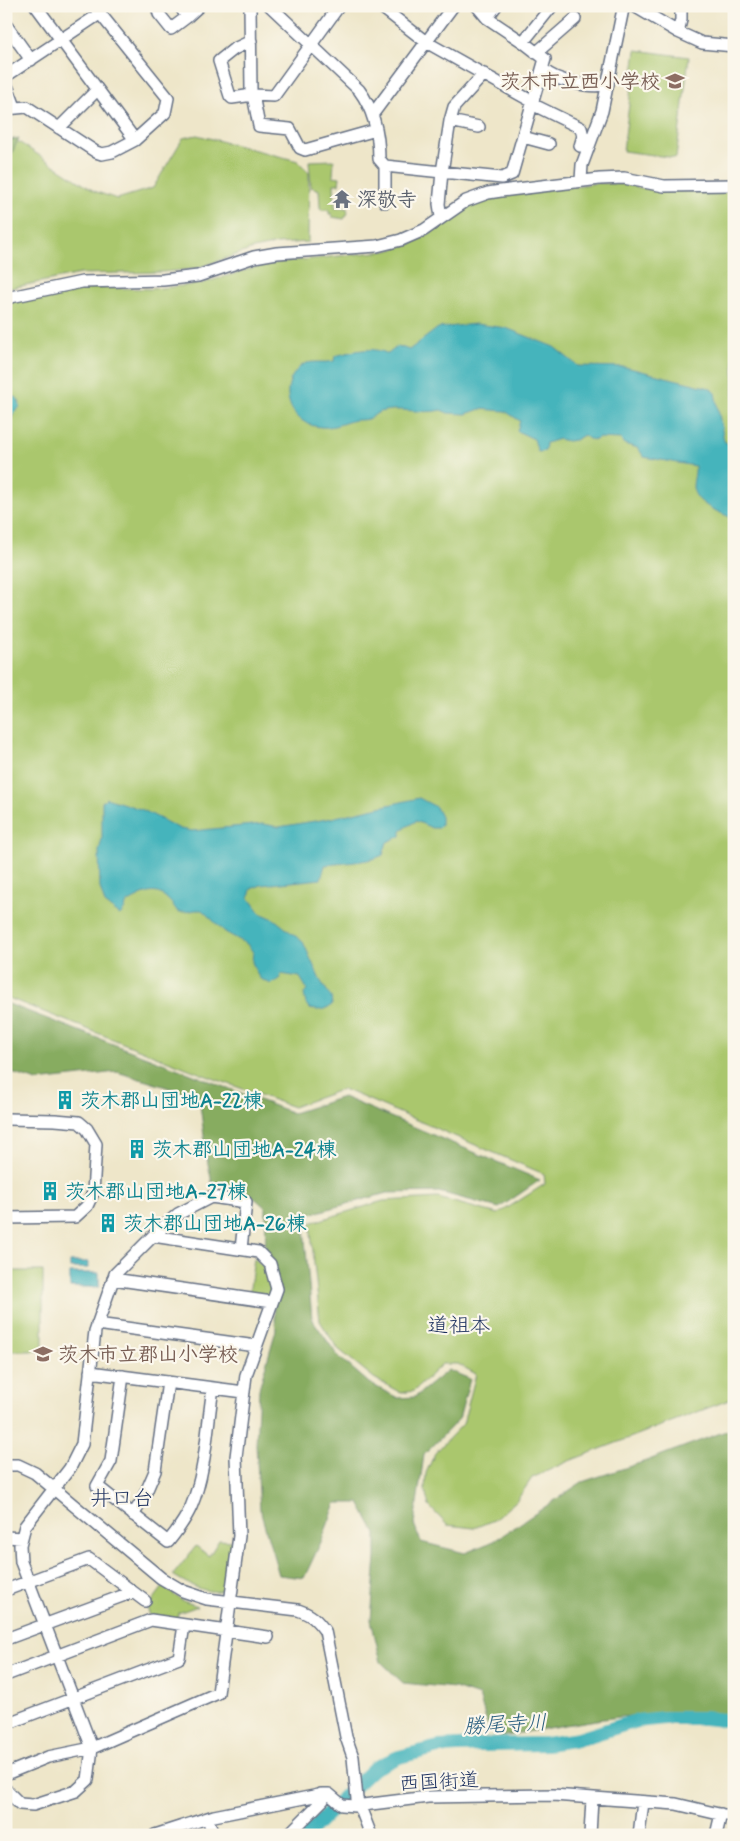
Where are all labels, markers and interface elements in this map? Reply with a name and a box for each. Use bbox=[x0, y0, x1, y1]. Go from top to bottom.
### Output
place label: 茨木市立西小学校 bbox=[500, 69, 660, 96]
school or university icon: 茨木市立西小学校 bbox=[664, 70, 686, 92]
place label: 深敬寺 bbox=[357, 187, 417, 214]
temple icon: 深敬寺 bbox=[331, 188, 353, 210]
place label: 茨木郡山団地A-22棟 bbox=[80, 1088, 263, 1115]
building icon: 茨木郡山団地A-22棟 bbox=[54, 1089, 76, 1111]
place label: 茨木郡山団地A-24棟 bbox=[152, 1137, 337, 1164]
building icon: 茨木郡山団地A-24棟 bbox=[126, 1138, 148, 1160]
place label: 茨木郡山団地A-27棟 bbox=[65, 1179, 248, 1206]
building icon: 茨木郡山団地A-27棟 bbox=[39, 1180, 61, 1202]
place label: 茨木郡山団地A-26棟 bbox=[123, 1211, 307, 1238]
building icon: 茨木郡山団地A-26棟 bbox=[97, 1212, 119, 1234]
district label: 道祖本 bbox=[428, 1312, 491, 1340]
place label: 茨木市立郡山小学校 bbox=[58, 1342, 238, 1369]
school or university icon: 茨木市立郡山小学校 bbox=[32, 1343, 54, 1365]
district label: 井口台 bbox=[91, 1485, 154, 1513]
water label: 勝尾寺川 bbox=[462, 1709, 548, 1741]
street label: 西国街道 bbox=[398, 1767, 480, 1798]

